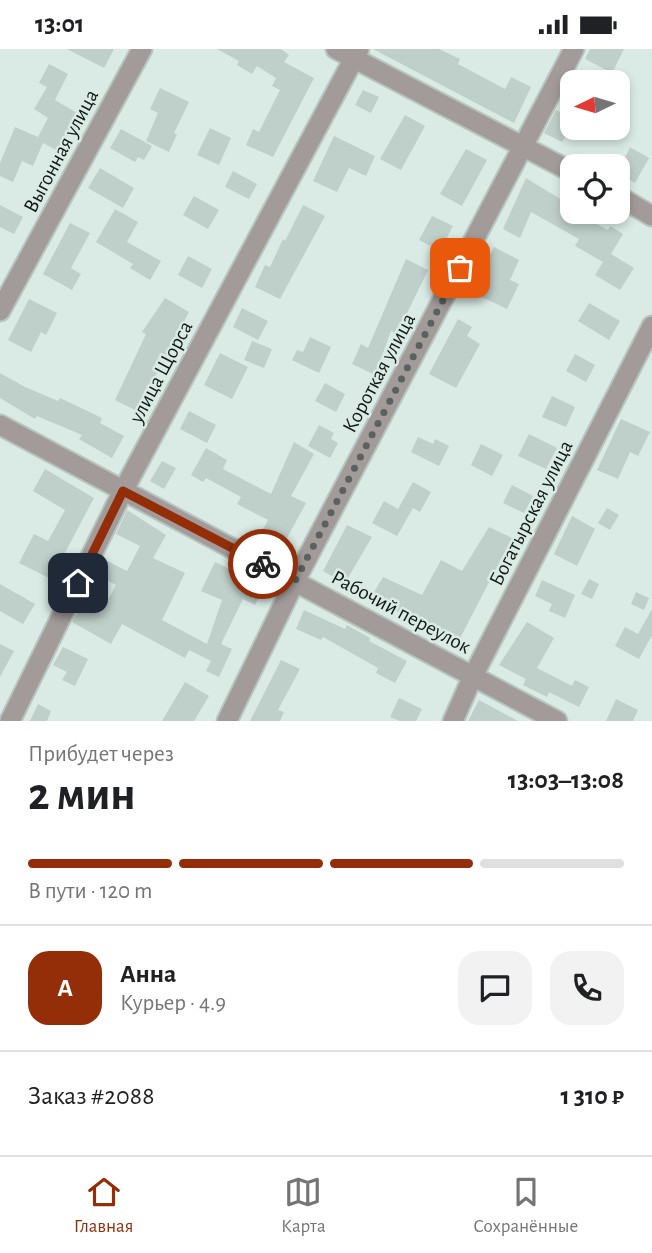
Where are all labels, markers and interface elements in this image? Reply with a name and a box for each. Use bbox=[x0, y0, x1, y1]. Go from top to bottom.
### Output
text: 13:01 bbox=[35, 11, 84, 37]
north arrow bbox=[560, 70, 630, 140]
map controls bbox=[560, 70, 630, 224]
street label: Выгонная улица bbox=[20, 86, 102, 216]
button: locate bbox=[560, 154, 630, 224]
pin bbox=[430, 238, 490, 298]
icon: bag bbox=[441, 249, 479, 287]
street label: Короткая улица bbox=[339, 309, 419, 436]
street label: улица Щорса bbox=[125, 317, 197, 427]
street label: Богатырская улица bbox=[485, 437, 577, 589]
courier bbox=[228, 529, 298, 599]
icon: bike bbox=[244, 545, 282, 583]
pin bbox=[48, 553, 108, 613]
icon: home bbox=[59, 564, 97, 602]
street label: Рабочий переулок bbox=[328, 566, 474, 658]
text: Прибудет через bbox=[28, 743, 174, 766]
text: 13:03–13:08 bbox=[508, 767, 624, 793]
text: 2 мин bbox=[28, 772, 136, 818]
text: В пути · 120 m bbox=[28, 880, 152, 903]
button: chat bbox=[458, 951, 532, 1025]
button: phone bbox=[550, 951, 624, 1025]
text: Анна bbox=[120, 961, 176, 987]
text: А bbox=[57, 975, 73, 1001]
text: Курьер · 4.9 bbox=[120, 992, 226, 1015]
text: Заказ #2088 bbox=[28, 1083, 155, 1109]
text: 1 310 ₽ bbox=[561, 1083, 624, 1109]
tab: Главная bbox=[74, 1173, 133, 1238]
tab: Карта bbox=[281, 1173, 326, 1238]
tab: Сохранённые bbox=[473, 1173, 578, 1238]

